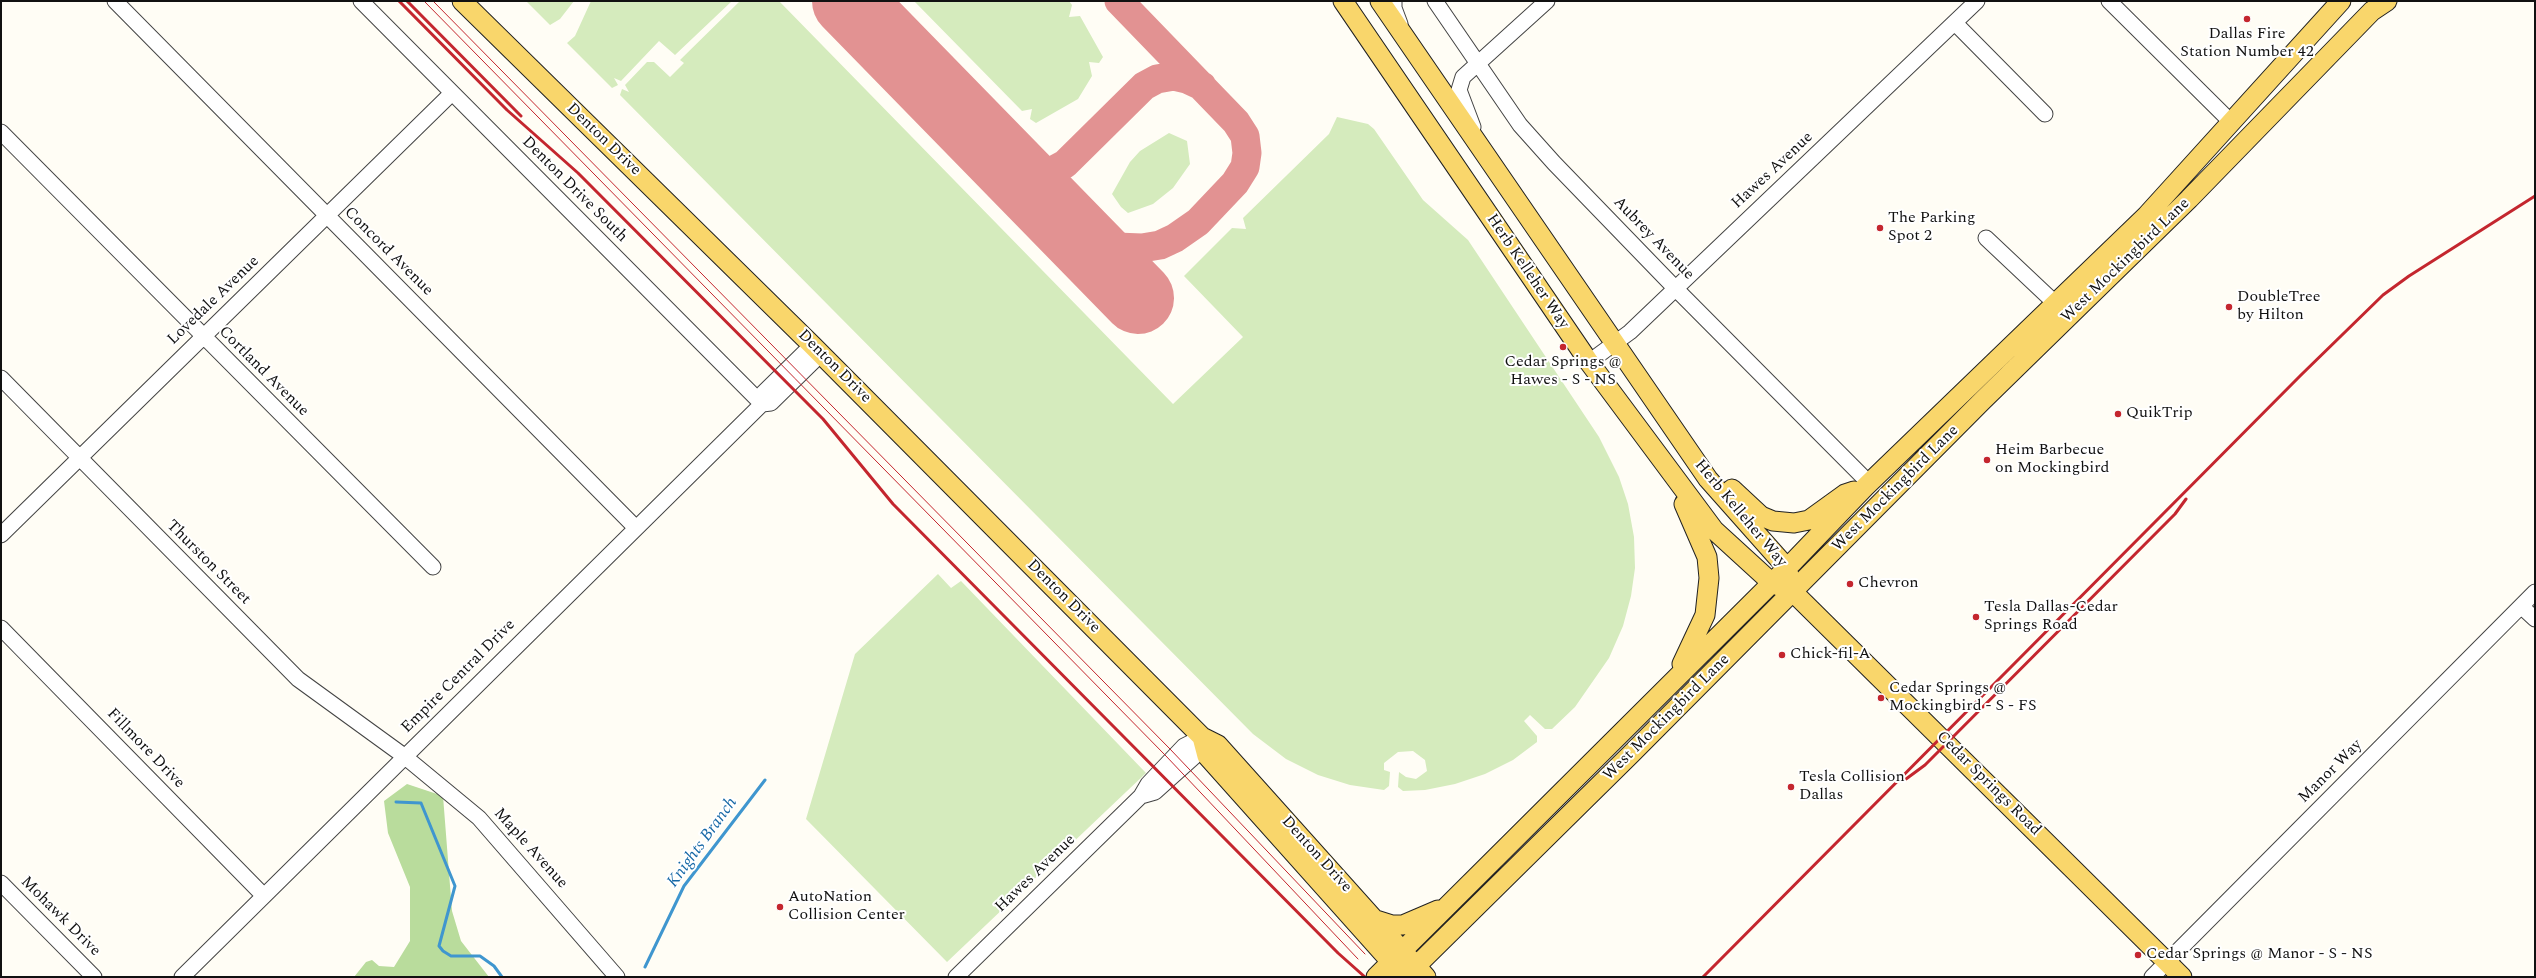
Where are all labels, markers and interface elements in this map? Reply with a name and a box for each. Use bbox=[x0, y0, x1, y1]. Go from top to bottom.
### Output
marker: Dallas Fire Station Number 42 bbox=[2242, 14, 2252, 24]
place label: Dallas Fire Station Number 42 bbox=[2180, 25, 2314, 63]
street label: Denton Drive bbox=[562, 100, 644, 180]
street label: Hawes Avenue bbox=[1728, 128, 1818, 214]
street label: Denton Drive South bbox=[517, 133, 631, 247]
street label: Aubrey Avenue bbox=[1609, 193, 1697, 285]
street label: West Mockingbird Lane bbox=[2058, 195, 2194, 327]
street label: Concord Avenue bbox=[339, 203, 437, 301]
place label: The Parking Spot 2 bbox=[1888, 209, 1975, 247]
street label: Herb Kelleher Way bbox=[1481, 211, 1573, 333]
marker: The Parking Spot 2 bbox=[1875, 223, 1885, 233]
street label: Lovedale Avenue bbox=[164, 252, 264, 350]
place label: DoubleTree by Hilton bbox=[2237, 288, 2321, 326]
marker: DoubleTree by Hilton bbox=[2224, 302, 2234, 312]
street label: Cortland Avenue bbox=[214, 323, 312, 421]
street label: Denton Drive bbox=[793, 326, 875, 408]
marker: Cedar Springs @ Hawes - S - NS bbox=[1558, 342, 1568, 352]
place label: Cedar Springs @ Hawes - S - NS bbox=[1504, 353, 1622, 391]
place label: QuikTrip bbox=[2126, 404, 2193, 424]
marker: QuikTrip bbox=[2113, 409, 2123, 419]
street label: West Mockingbird Lane bbox=[1829, 422, 1963, 556]
place label: Heim Barbecue on Mockingbird bbox=[1995, 441, 2110, 479]
marker: Heim Barbecue on Mockingbird bbox=[1982, 455, 1992, 465]
street label: Herb Kelleher Way bbox=[1689, 456, 1791, 572]
street label: Thurston Street bbox=[162, 517, 254, 609]
street label: Denton Drive bbox=[1022, 556, 1104, 638]
place label: Chevron bbox=[1858, 574, 1919, 594]
marker: Chevron bbox=[1845, 579, 1855, 589]
place label: Tesla Dallas-Cedar Springs Road bbox=[1984, 598, 2118, 636]
marker: Tesla Dallas-Cedar Springs Road bbox=[1971, 612, 1981, 622]
street label: Empire Central Drive bbox=[398, 616, 520, 738]
place label: Chick-fil-A bbox=[1790, 645, 1871, 665]
marker: Chick-fil-A bbox=[1777, 650, 1787, 660]
street label: West Mockingbird Lane bbox=[1600, 651, 1734, 785]
place label: Cedar Springs @ Mockingbird - S - FS bbox=[1889, 679, 2036, 717]
marker: Cedar Springs @ Mockingbird - S - FS bbox=[1876, 693, 1886, 703]
street label: Fillmore Drive bbox=[102, 705, 188, 793]
street label: Cedar Springs Road bbox=[1932, 728, 2044, 840]
street label: Manor Way bbox=[2295, 736, 2367, 808]
place label: Tesla Collision Dallas bbox=[1799, 768, 1905, 806]
marker: Tesla Collision Dallas bbox=[1786, 782, 1796, 792]
water label: Knights Branch bbox=[663, 794, 743, 892]
street label: Maple Avenue bbox=[489, 805, 571, 893]
street label: Denton Drive bbox=[1277, 813, 1355, 897]
street label: Hawes Avenue bbox=[992, 831, 1080, 917]
street label: Mohawk Drive bbox=[16, 873, 104, 961]
place label: AutoNation Collision Center bbox=[788, 888, 905, 926]
marker: AutoNation Collision Center bbox=[775, 902, 785, 912]
place label: Cedar Springs @ Manor - S - NS bbox=[2146, 945, 2372, 965]
marker: Cedar Springs @ Manor - S - NS bbox=[2133, 950, 2143, 960]

